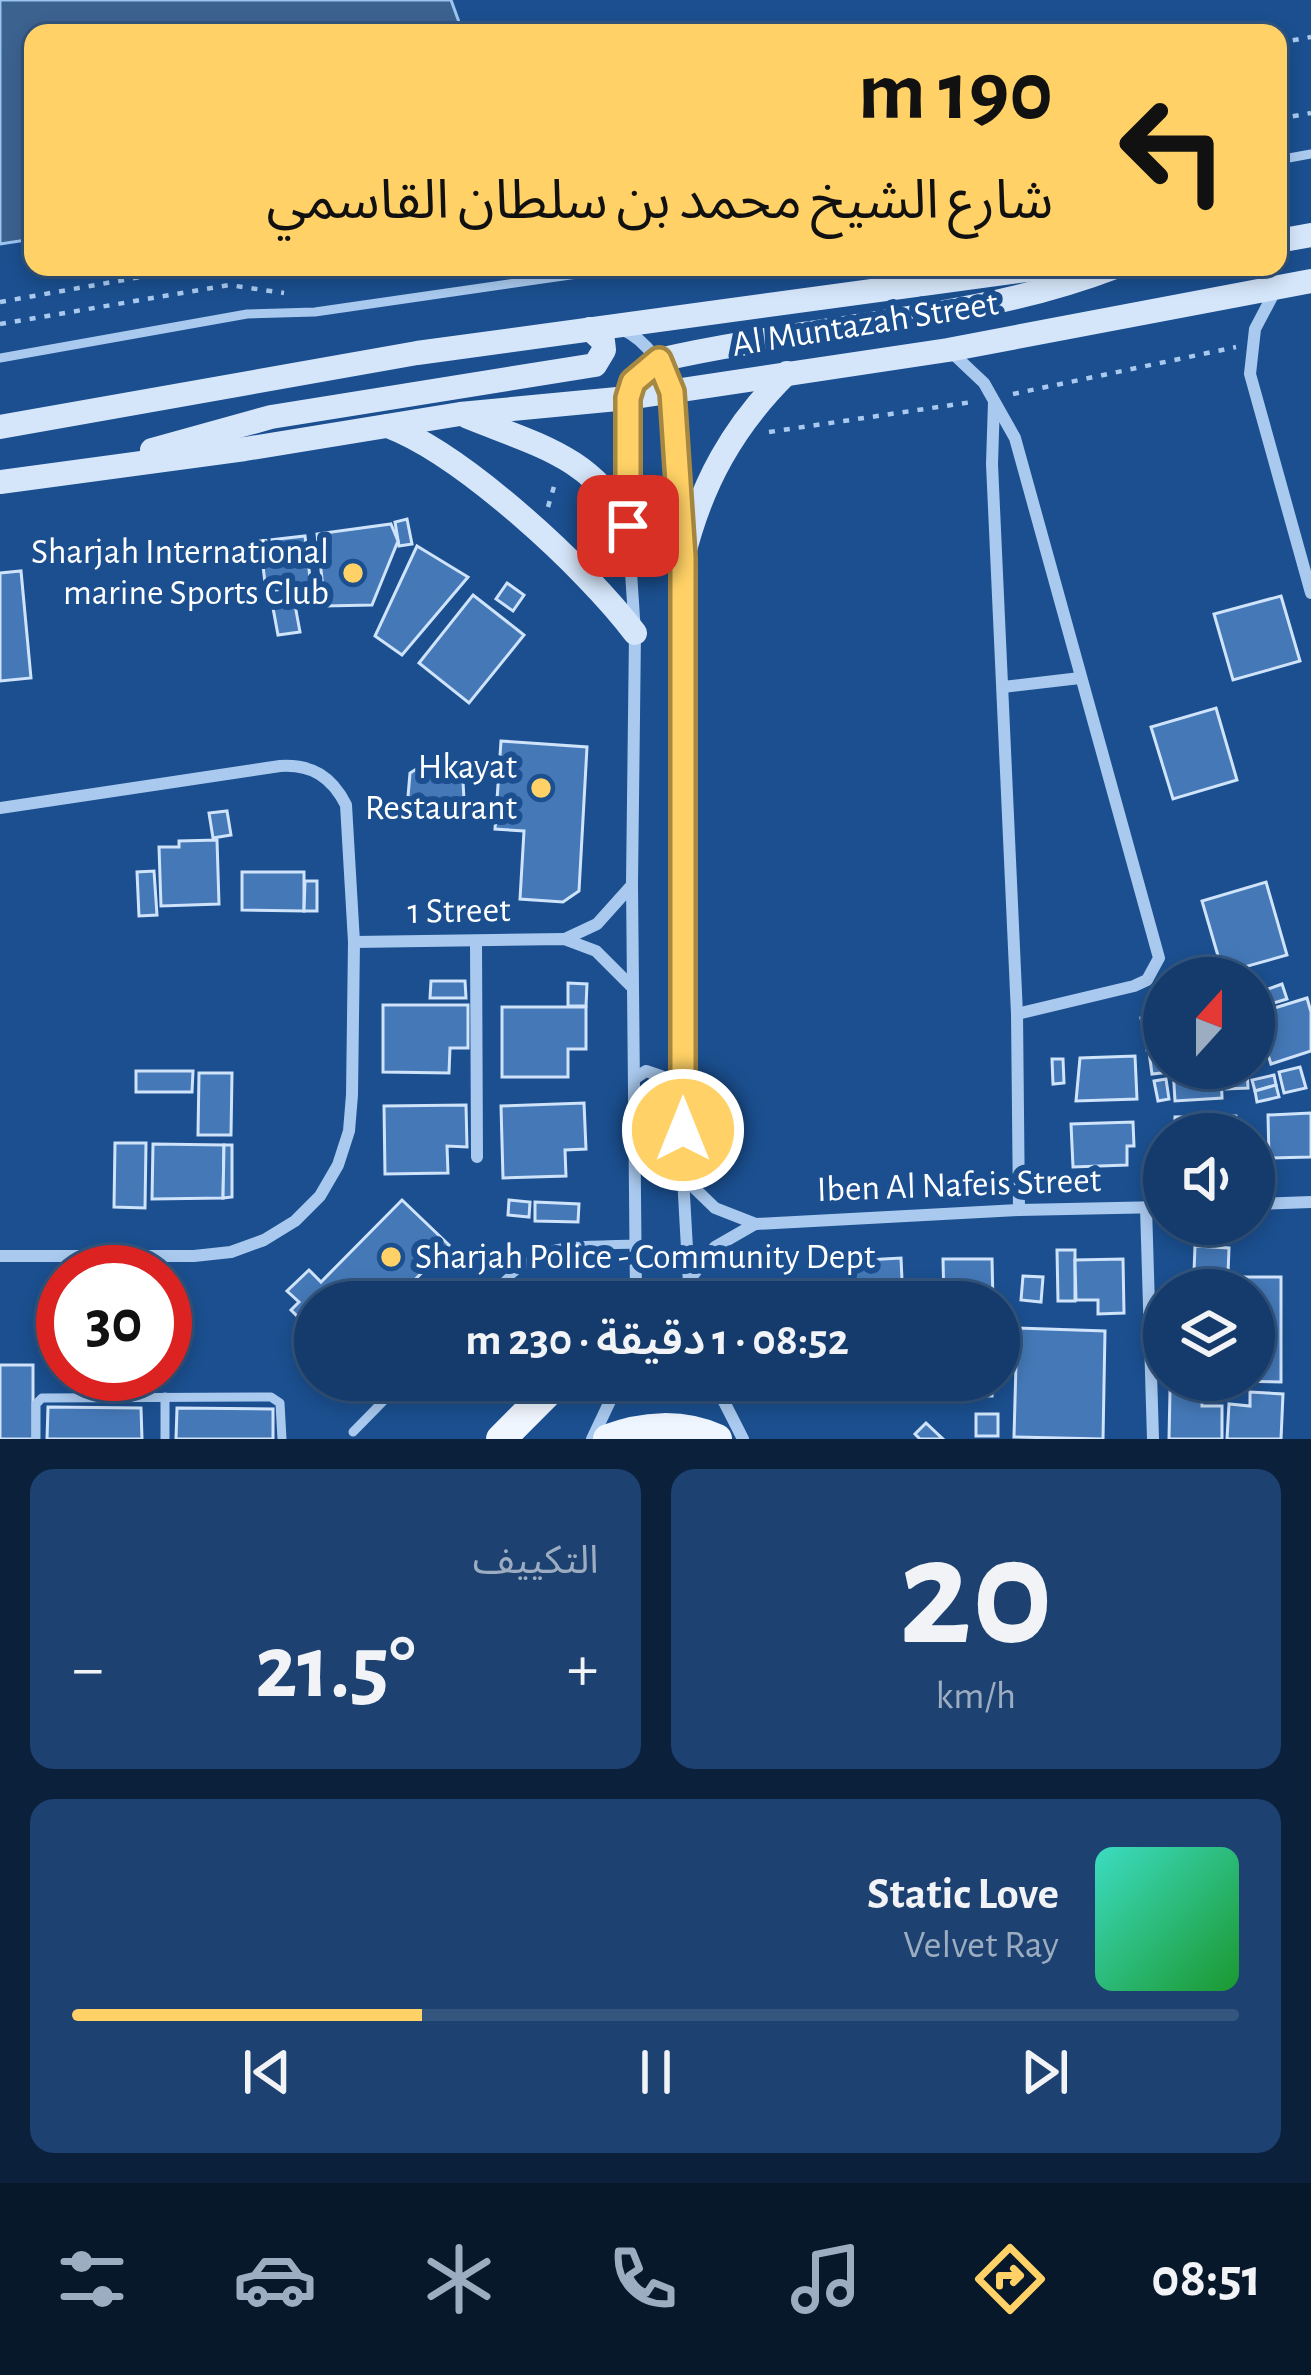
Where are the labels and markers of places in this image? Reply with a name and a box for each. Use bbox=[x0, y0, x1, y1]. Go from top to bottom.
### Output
pin bbox=[577, 475, 679, 577]
place label: Sharjah International marine Sports Club bbox=[31, 534, 329, 611]
marker: Sharjah International marine Sports Club bbox=[340, 560, 366, 586]
place label: Hkayat Restaurant bbox=[365, 749, 518, 826]
marker: Hkayat Restaurant bbox=[528, 775, 554, 801]
place label: Sharjah Police - Community Dept bbox=[415, 1239, 876, 1275]
marker: Sharjah Police - Community Dept bbox=[378, 1244, 404, 1270]

